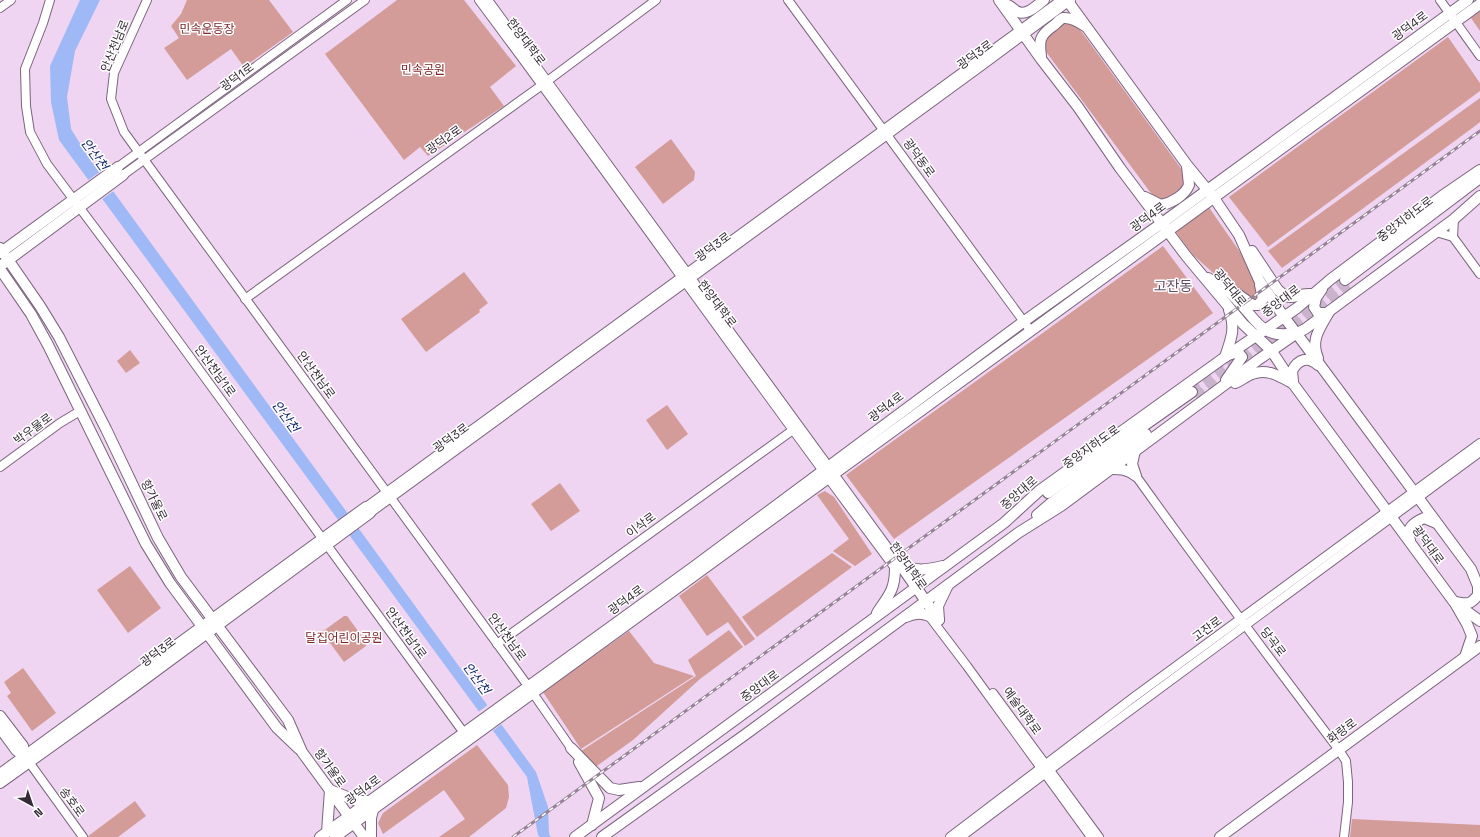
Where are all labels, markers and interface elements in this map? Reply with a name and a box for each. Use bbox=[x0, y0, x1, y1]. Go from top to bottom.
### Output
street label: 광덕4로 bbox=[1389, 8, 1431, 44]
street label: 한양대학로 bbox=[503, 15, 549, 69]
street label: 안산천남로 bbox=[97, 17, 133, 75]
park label: 민속운동장 bbox=[179, 21, 235, 37]
street label: 광덕3로 bbox=[954, 37, 996, 73]
street label: 광덕1로 bbox=[217, 59, 257, 95]
park label: 민속공원 bbox=[401, 62, 445, 78]
street label: 광덕2로 bbox=[423, 122, 465, 158]
water label: 안산천 bbox=[77, 135, 113, 175]
street label: 광덕동로 bbox=[900, 135, 938, 181]
street label: 중앙지하도로 bbox=[1374, 193, 1436, 245]
street label: 광덕4로 bbox=[1127, 199, 1169, 235]
street label: 광덕3로 bbox=[692, 229, 734, 265]
street label: 광덕대로 bbox=[1210, 266, 1250, 310]
street label: 한양대학로 bbox=[694, 277, 740, 331]
district label: 고잔동 bbox=[1154, 277, 1192, 295]
street label: 중앙대로 bbox=[1259, 281, 1303, 321]
street label: 안산천남1로 bbox=[191, 342, 239, 400]
street label: 안산천남로 bbox=[293, 348, 339, 402]
street label: 광덕4로 bbox=[865, 388, 907, 426]
water label: 안산천 bbox=[268, 397, 304, 437]
street label: 박우물로 bbox=[10, 410, 56, 448]
street label: 광덕3로 bbox=[430, 420, 472, 456]
street label: 중앙지하도로 bbox=[1059, 421, 1123, 473]
street label: 중앙대로 bbox=[997, 472, 1041, 514]
street label: 항가울로 bbox=[137, 477, 171, 523]
street label: 이삭로 bbox=[623, 509, 659, 541]
street label: 광덕대로 bbox=[1409, 522, 1447, 568]
street label: 한양대학로 bbox=[886, 539, 930, 593]
street label: 광덕4로 bbox=[605, 582, 647, 618]
street label: 안산천남1로 bbox=[382, 604, 430, 662]
street label: 안산천남로 bbox=[484, 610, 530, 664]
street label: 고잔로 bbox=[1189, 613, 1225, 645]
street label: 당곡로 bbox=[1257, 624, 1289, 660]
park label: 달집어린이공원 bbox=[305, 630, 383, 646]
street label: 광덕3로 bbox=[137, 633, 179, 671]
water label: 안산천 bbox=[459, 659, 495, 699]
street label: 중앙대로 bbox=[737, 667, 783, 705]
street label: 예술대학로 bbox=[999, 684, 1045, 738]
street label: 화랑로 bbox=[1324, 715, 1360, 747]
street label: 항가울로 bbox=[311, 745, 349, 791]
street label: 광덕4로 bbox=[342, 772, 384, 808]
street label: 송호로 bbox=[56, 784, 88, 820]
north arrow bbox=[12, 785, 52, 825]
text: N bbox=[31, 805, 46, 820]

